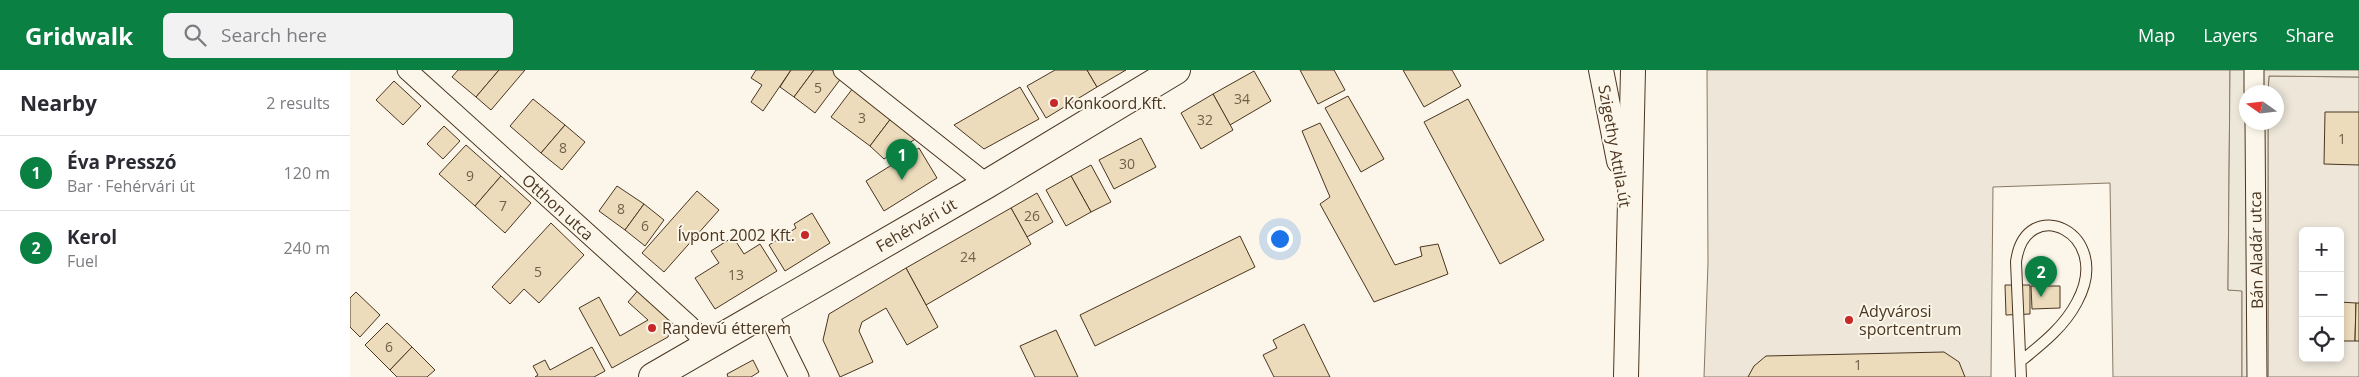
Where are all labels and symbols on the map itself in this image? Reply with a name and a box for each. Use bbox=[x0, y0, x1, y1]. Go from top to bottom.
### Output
house number: 5 bbox=[814, 78, 822, 97]
street label: Szigethy Attila út bbox=[1593, 83, 1637, 209]
north arrow bbox=[2239, 85, 2284, 130]
house number: 34 bbox=[1234, 89, 1250, 108]
place label: Konkoord Kft. bbox=[1064, 92, 1166, 114]
marker: Konkoord Kft. bbox=[1048, 97, 1060, 109]
house number: 3 bbox=[858, 108, 866, 127]
house number: 32 bbox=[1197, 110, 1213, 129]
house number: 1 bbox=[2338, 129, 2346, 148]
house number: 8 bbox=[559, 138, 567, 157]
pin: 1 bbox=[886, 139, 918, 180]
house number: 30 bbox=[1119, 154, 1135, 173]
house number: 9 bbox=[466, 166, 474, 185]
street label: Otthon utca bbox=[517, 169, 599, 245]
street label: Bán Aladár utca bbox=[2244, 191, 2268, 309]
street label: Fehérvári út bbox=[872, 193, 961, 257]
house number: 7 bbox=[499, 196, 507, 215]
house number: 8 bbox=[617, 199, 625, 218]
house number: 26 bbox=[1024, 206, 1040, 225]
house number: 6 bbox=[641, 216, 649, 235]
place label: Ívpont 2002 Kft. bbox=[678, 224, 795, 246]
your location bbox=[1267, 226, 1293, 252]
marker: Ívpont 2002 Kft. bbox=[799, 229, 811, 241]
house number: 24 bbox=[960, 247, 976, 266]
pin: 2 bbox=[2025, 256, 2057, 297]
house number: 5 bbox=[534, 262, 542, 281]
house number: 13 bbox=[728, 265, 744, 284]
place label: Adyvárosi sportcentrum bbox=[1859, 300, 1962, 340]
marker: Adyvárosi sportcentrum bbox=[1843, 314, 1855, 326]
place label: Randevú étterem bbox=[662, 317, 791, 339]
marker: Randevú étterem bbox=[646, 322, 658, 334]
house number: 6 bbox=[385, 337, 393, 356]
house number: 1 bbox=[1854, 355, 1862, 374]

